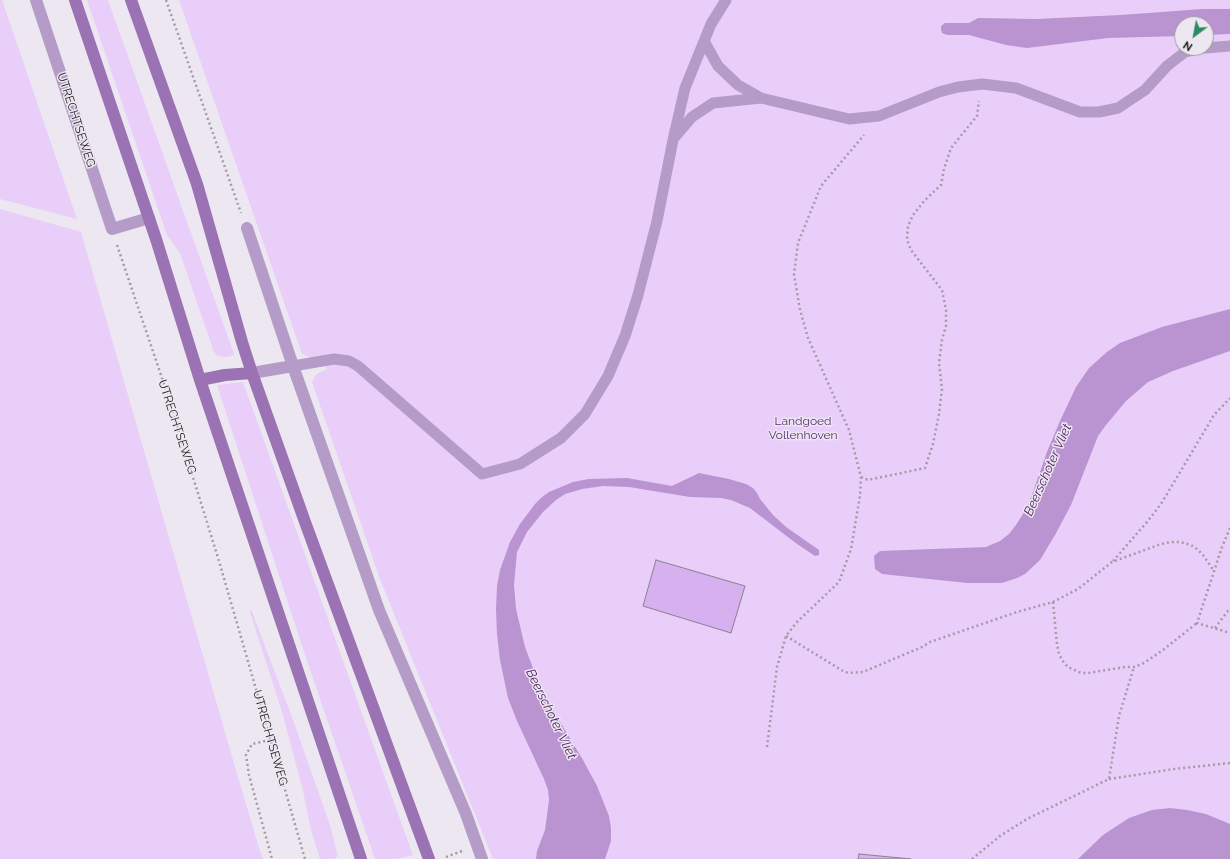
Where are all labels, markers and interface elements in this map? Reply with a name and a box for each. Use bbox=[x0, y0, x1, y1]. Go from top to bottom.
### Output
north arrow bbox=[1174, 16, 1214, 56]
text: N bbox=[1181, 38, 1195, 53]
street label: UTRECHTSEWEG bbox=[54, 71, 98, 169]
street label: UTRECHTSEWEG bbox=[155, 378, 199, 476]
park label: Landgoed Vollenhoven bbox=[768, 414, 838, 442]
water label: Beerschoter Vliet bbox=[1021, 422, 1075, 518]
water label: Beerschoter Vliet bbox=[522, 666, 580, 762]
street label: UTRECHTSEWEG bbox=[249, 689, 291, 787]

